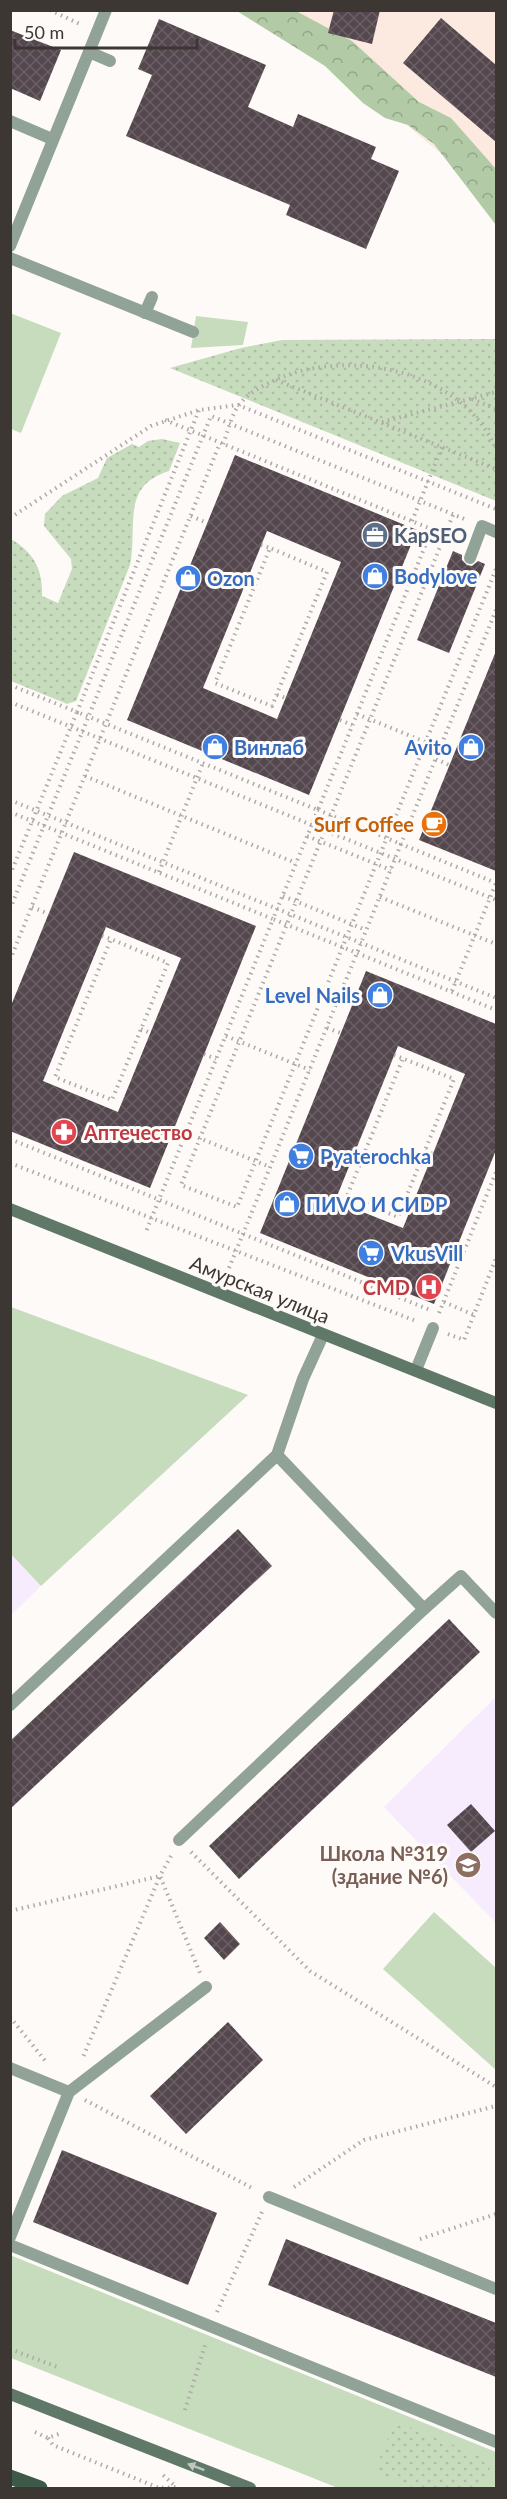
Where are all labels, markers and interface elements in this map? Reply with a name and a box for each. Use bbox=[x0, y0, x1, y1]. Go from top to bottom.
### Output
scale bar bbox=[15, 12, 196, 50]
text: 50 m bbox=[24, 21, 64, 43]
office icon: KapSEO bbox=[360, 520, 390, 550]
place label: KapSEO bbox=[394, 523, 467, 547]
shop icon: Bodylove bbox=[360, 561, 390, 591]
shop icon: Ozon bbox=[173, 563, 203, 593]
place label: Bodylove bbox=[394, 564, 478, 588]
place label: Ozon bbox=[207, 566, 255, 590]
shop icon: Винлаб bbox=[200, 732, 230, 762]
shop icon: Avito bbox=[456, 732, 486, 762]
place label: Винлаб bbox=[234, 735, 304, 759]
place label: Avito bbox=[403, 735, 452, 759]
cafe icon: Surf Coffee bbox=[419, 809, 449, 839]
place label: Surf Coffee bbox=[314, 812, 414, 836]
shop icon: Level Nails bbox=[365, 980, 395, 1010]
place label: Level Nails bbox=[265, 983, 360, 1007]
pharmacy icon: Аптечество bbox=[49, 1117, 79, 1147]
place label: Аптечество bbox=[83, 1120, 193, 1144]
supermarket icon: Pyaterochka bbox=[286, 1141, 316, 1171]
place label: Pyaterochka bbox=[320, 1144, 431, 1168]
shop icon: ПИVO И СИDР bbox=[272, 1189, 302, 1219]
place label: ПИVO И СИDР bbox=[306, 1192, 447, 1216]
supermarket icon: VkusVill bbox=[356, 1238, 386, 1268]
place label: VkusVill bbox=[390, 1241, 463, 1265]
street label: Амурская улица bbox=[187, 1250, 333, 1328]
hospital icon: CMD bbox=[414, 1272, 444, 1302]
place label: CMD bbox=[363, 1275, 410, 1299]
place label: Школа №319 (здание №6) bbox=[319, 1841, 448, 1888]
school or university icon: Школа №319 (здание №6) bbox=[453, 1850, 483, 1880]
one-way arrow bbox=[187, 2462, 205, 2471]

